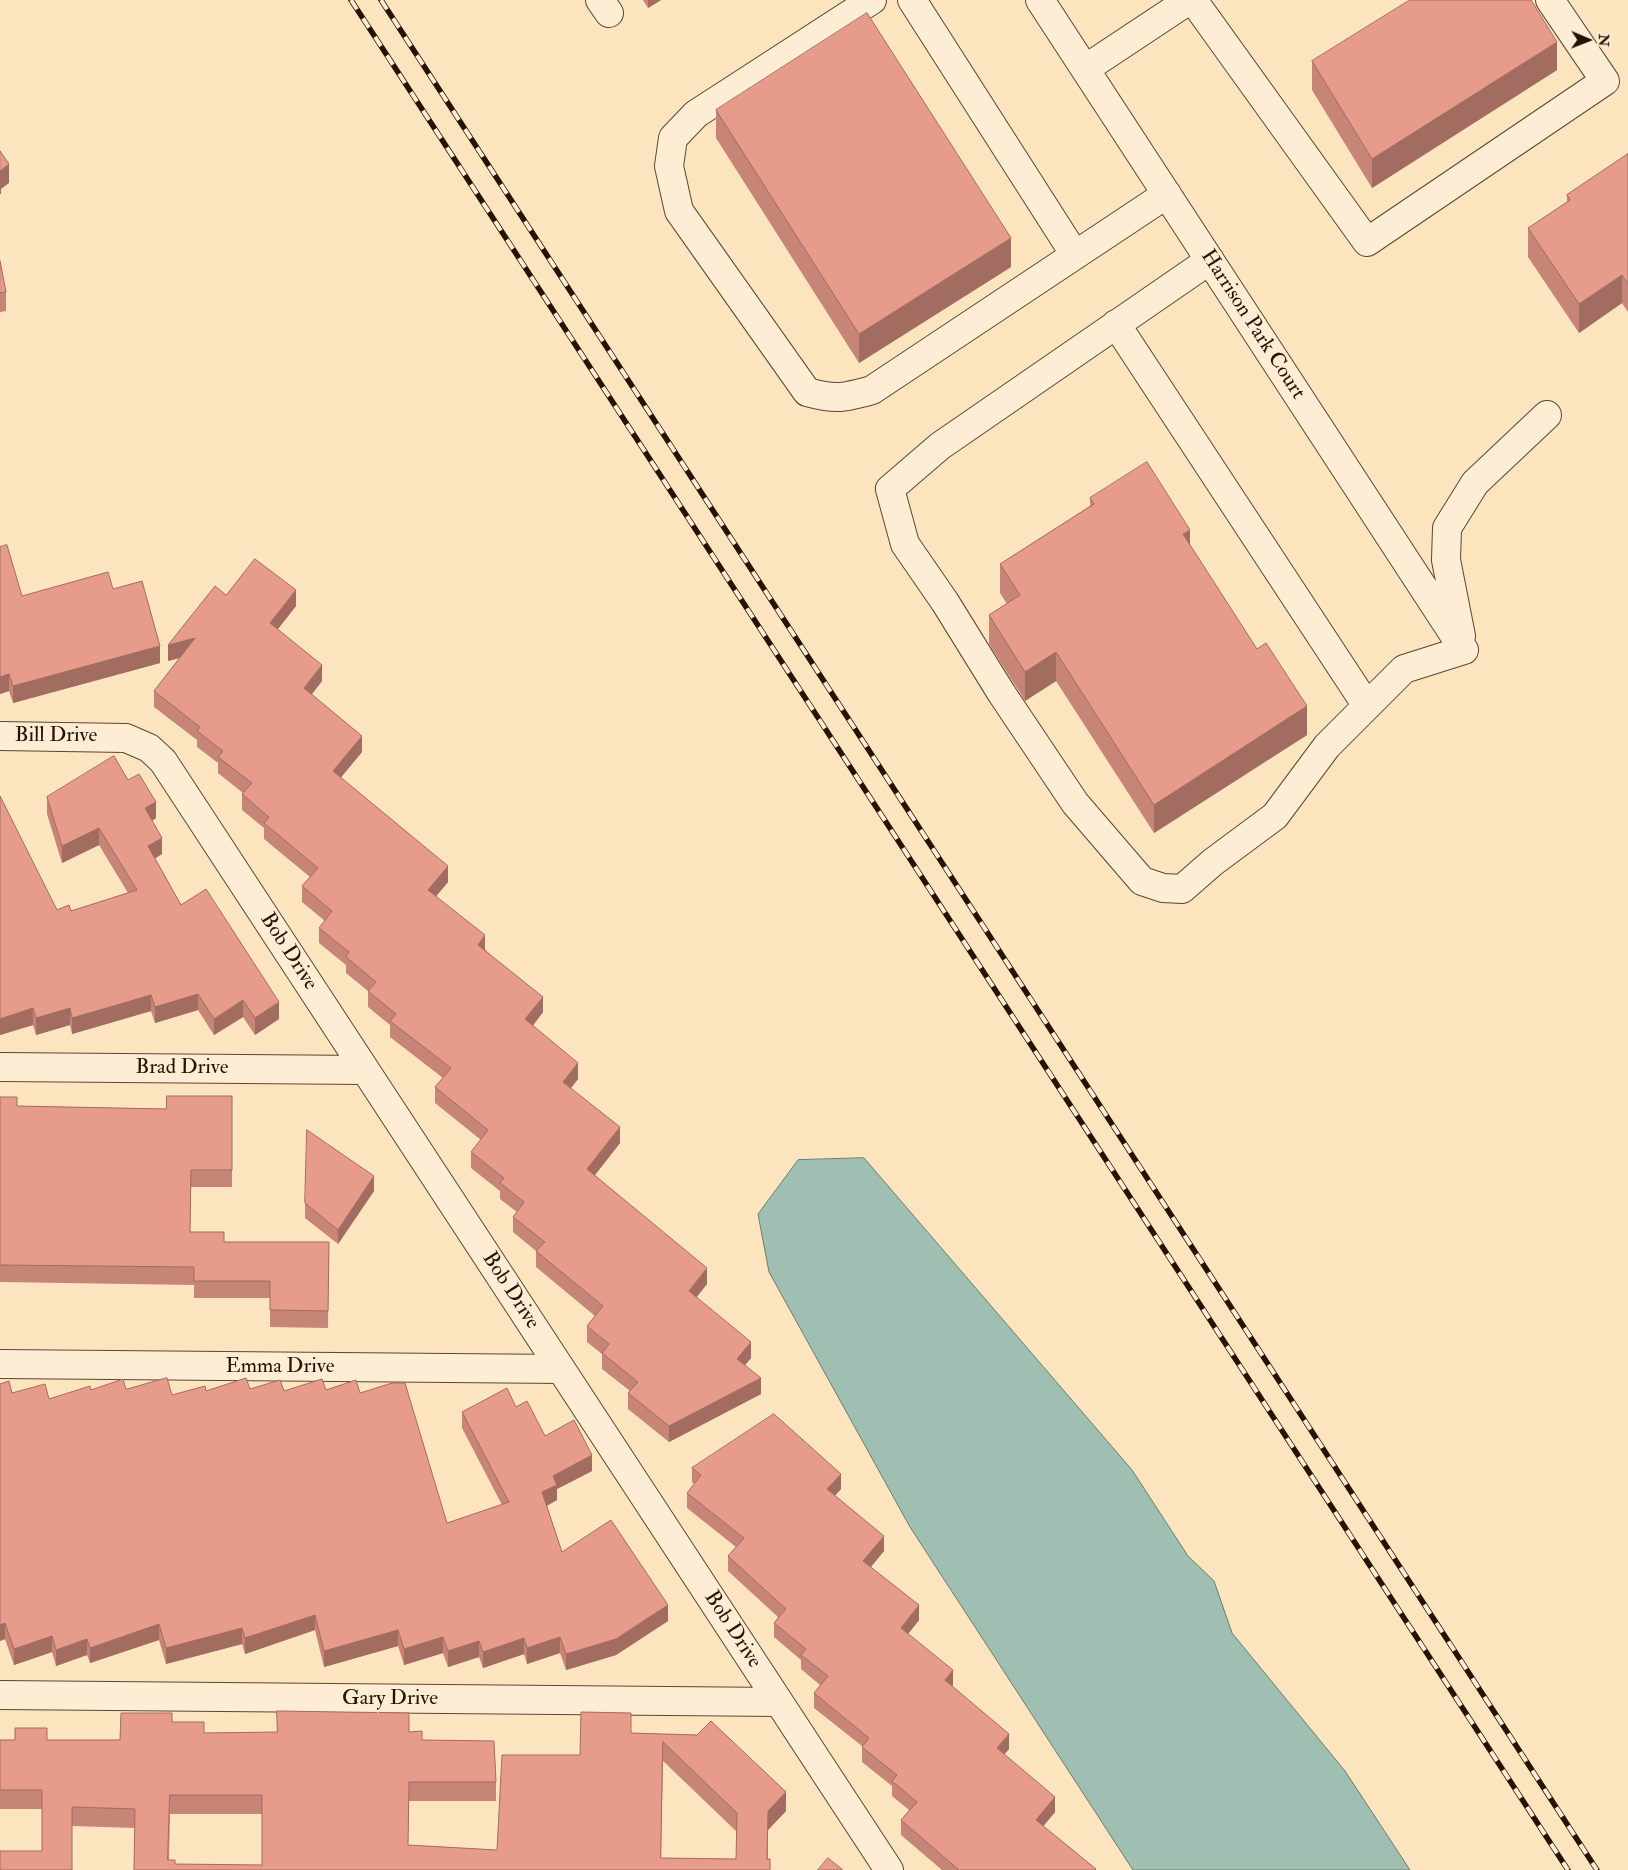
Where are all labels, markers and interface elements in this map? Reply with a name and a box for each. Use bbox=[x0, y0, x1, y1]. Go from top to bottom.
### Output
north arrow bbox=[1563, 15, 1613, 65]
text: N bbox=[1595, 34, 1612, 47]
street label: Harrison Park Court bbox=[1194, 245, 1310, 405]
street label: Bill Drive bbox=[15, 723, 97, 749]
street label: Bob Drive bbox=[254, 909, 322, 995]
street label: Brad Drive bbox=[136, 1055, 228, 1081]
street label: Bob Drive bbox=[476, 1248, 544, 1334]
street label: Emma Drive bbox=[226, 1354, 334, 1380]
street label: Bob Drive bbox=[698, 1587, 766, 1673]
street label: Gary Drive bbox=[342, 1686, 438, 1712]

